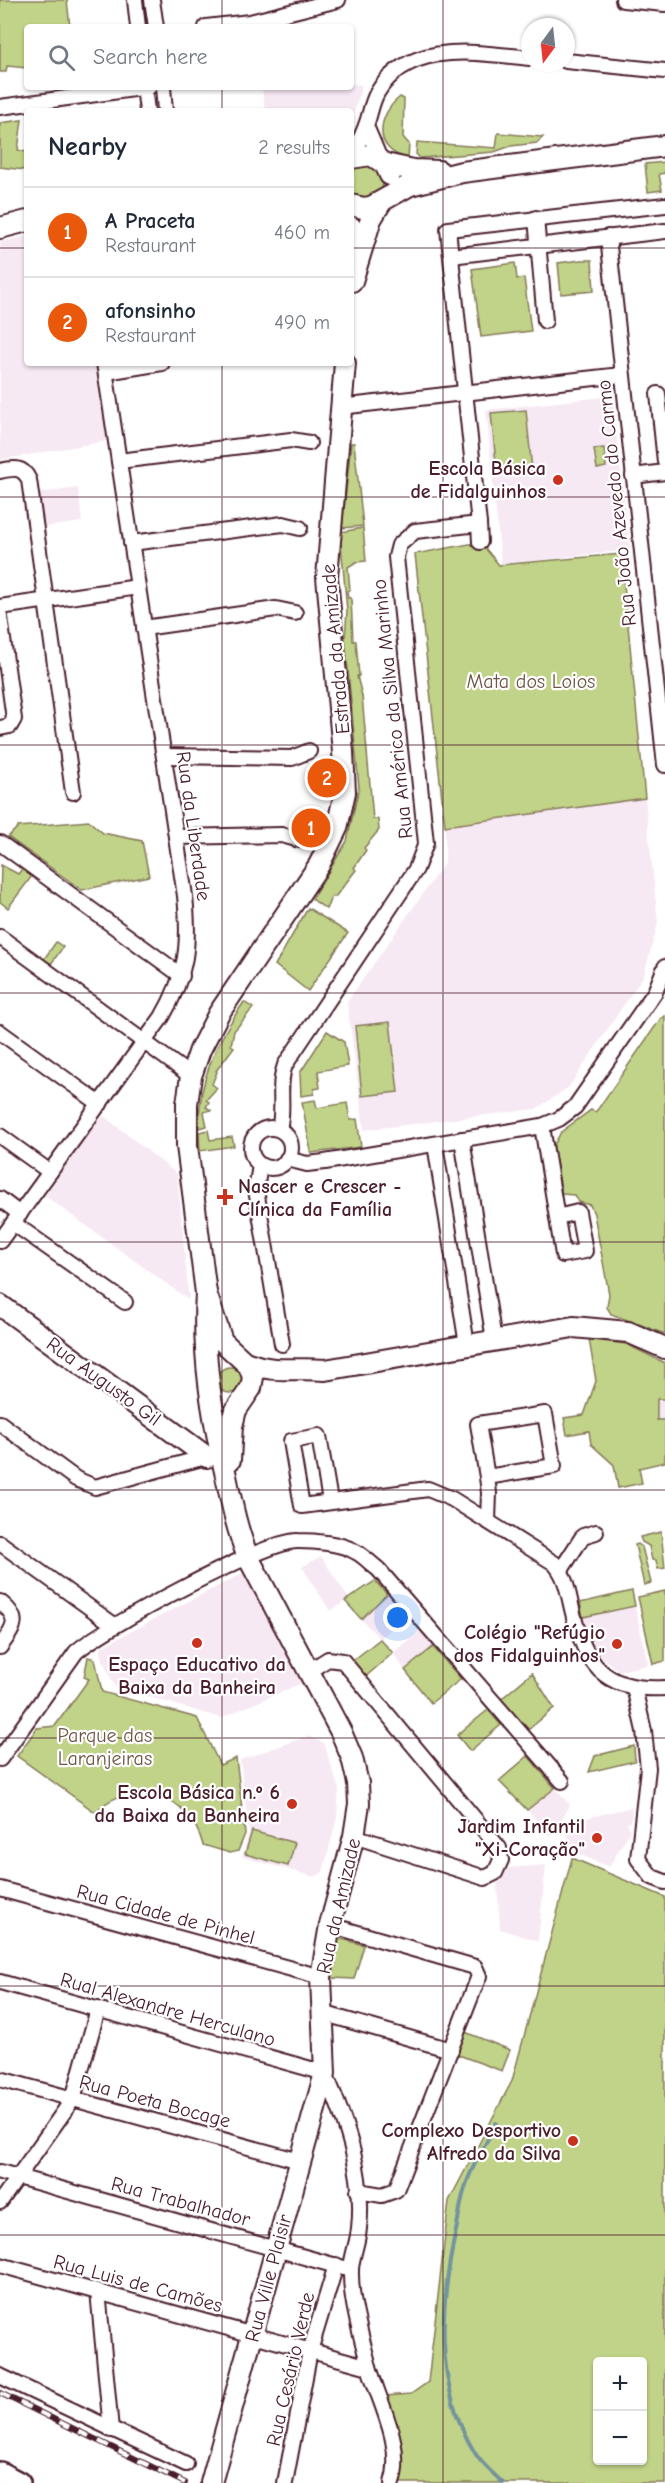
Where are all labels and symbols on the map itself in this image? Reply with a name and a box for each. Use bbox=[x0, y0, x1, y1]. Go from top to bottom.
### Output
north arrow bbox=[521, 18, 575, 72]
street label: Rua João Azevedo do Carmo bbox=[592, 379, 641, 627]
place label: Escola Básica de Fidalguinhos bbox=[410, 457, 546, 503]
marker: Escola Básica de Fidalguinhos bbox=[551, 473, 565, 487]
street label: Estrada da Amizade bbox=[317, 563, 354, 735]
street label: Rua Américo da Silva Marinho bbox=[367, 578, 418, 840]
park label: Mata dos Loios bbox=[467, 670, 595, 693]
street label: Rua da Liberdade bbox=[172, 750, 215, 902]
pin: 2 bbox=[308, 756, 346, 800]
pin: 1 bbox=[292, 806, 330, 850]
place label: Nascer e Crescer - Clínica da Família bbox=[238, 1175, 401, 1221]
marker: Nascer e Crescer - Clínica da Família bbox=[216, 1188, 234, 1206]
street label: Rua Augusto Gil bbox=[42, 1332, 165, 1431]
your location bbox=[383, 1603, 412, 1632]
place label: Colégio "Refúgio dos Fidalguinhos" bbox=[454, 1621, 605, 1667]
marker: Espaço Educativo da Baixa da Banheira bbox=[190, 1636, 204, 1650]
marker: Colégio "Refúgio dos Fidalguinhos" bbox=[610, 1637, 624, 1651]
place label: Espaço Educativo da Baixa da Banheira bbox=[108, 1653, 286, 1699]
park label: Parque das Laranjeiras bbox=[58, 1724, 152, 1770]
place label: Escola Básica n.º 6 da Baixa da Banheira bbox=[95, 1781, 280, 1827]
marker: Escola Básica n.º 6 da Baixa da Banheira bbox=[285, 1797, 299, 1811]
place label: Jardim Infantil "Xi-Coração" bbox=[457, 1815, 585, 1861]
marker: Jardim Infantil "Xi-Coração" bbox=[590, 1831, 604, 1845]
street label: Rua da Amizade bbox=[312, 1836, 365, 1976]
street label: Rua Cidade de Pinhel bbox=[74, 1880, 257, 1949]
street label: Rual Alexandre Herculano bbox=[58, 1968, 278, 2051]
street label: Rua Poeta Bocage bbox=[77, 2070, 233, 2133]
place label: Complexo Desportivo Alfredo da Silva bbox=[381, 2119, 561, 2165]
marker: Complexo Desportivo Alfredo da Silva bbox=[566, 2134, 580, 2148]
street label: Rua Trabalhador bbox=[109, 2172, 253, 2231]
street label: Rua Ville Plaisir bbox=[240, 2212, 297, 2344]
street label: Rua Luis de Camões bbox=[51, 2250, 225, 2317]
street label: Rua Cesário Verde bbox=[262, 2290, 319, 2448]

